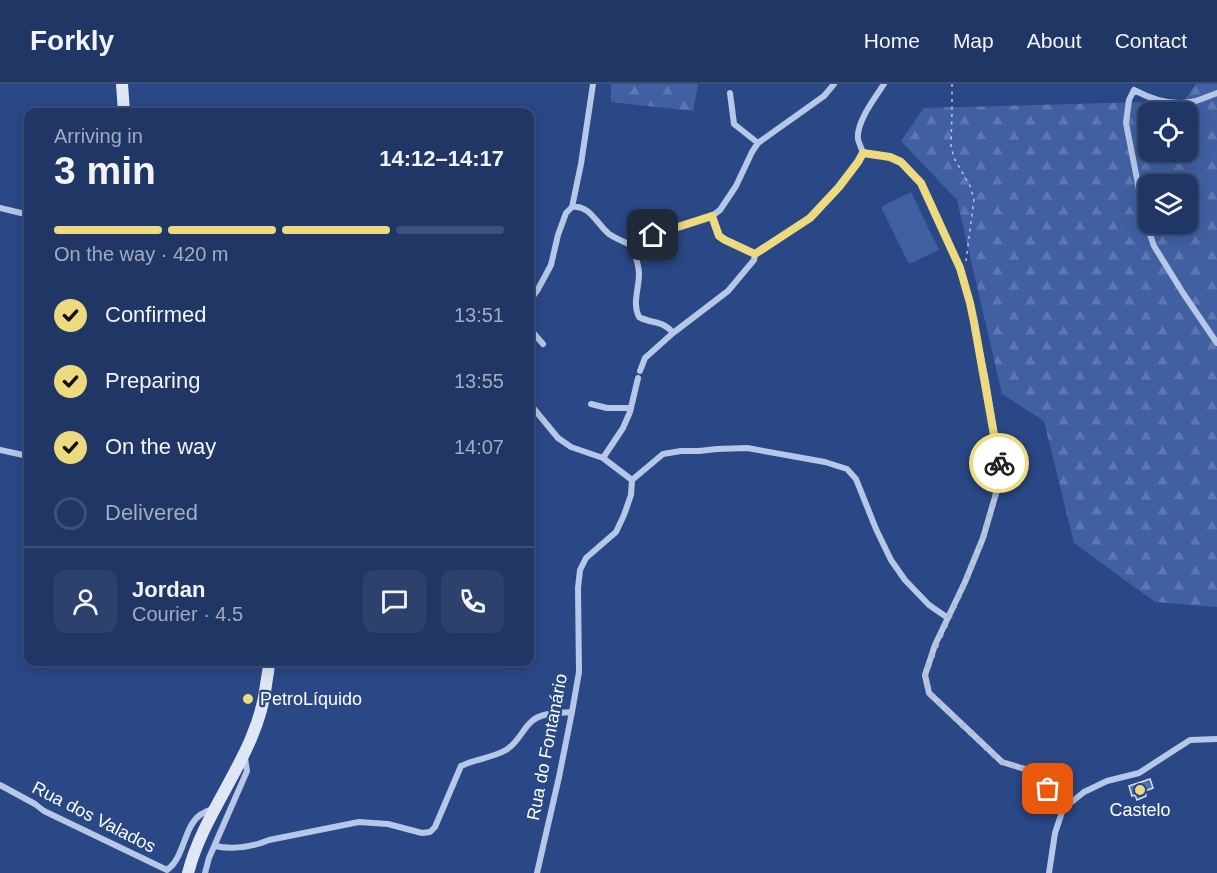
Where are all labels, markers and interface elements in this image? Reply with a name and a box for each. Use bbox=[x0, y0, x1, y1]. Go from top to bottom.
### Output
text: Forkly bbox=[30, 25, 114, 56]
text: Home bbox=[864, 29, 920, 52]
text: Map bbox=[953, 29, 994, 52]
text: About bbox=[1027, 29, 1082, 52]
text: Contact bbox=[1115, 29, 1187, 52]
map controls bbox=[1138, 102, 1198, 234]
button: locate bbox=[1138, 102, 1198, 162]
text: Arriving in bbox=[54, 125, 143, 147]
text: 14:12–14:17 bbox=[379, 146, 504, 171]
text: 3 min bbox=[54, 149, 156, 192]
button: layers bbox=[1138, 174, 1198, 234]
pin bbox=[627, 209, 678, 260]
icon: home bbox=[636, 218, 669, 251]
text: On the way · 420 m bbox=[54, 243, 229, 265]
icon: check bbox=[54, 299, 87, 332]
text: Confirmed bbox=[105, 302, 206, 327]
text: 13:51 bbox=[454, 304, 504, 326]
icon: check bbox=[54, 365, 87, 398]
text: Preparing bbox=[105, 368, 200, 393]
text: 13:55 bbox=[454, 370, 504, 392]
icon: check bbox=[54, 431, 87, 464]
courier bbox=[969, 433, 1029, 493]
text: On the way bbox=[105, 434, 216, 459]
text: 14:07 bbox=[454, 436, 504, 458]
icon: bike bbox=[983, 447, 1016, 480]
text: Delivered bbox=[105, 500, 198, 525]
button: person bbox=[54, 570, 117, 633]
button: chat bbox=[363, 570, 426, 633]
button: phone bbox=[441, 570, 504, 633]
text: Jordan bbox=[132, 577, 205, 602]
text: Courier · 4.5 bbox=[132, 603, 243, 625]
street label: Rua do Fontanário bbox=[523, 672, 571, 822]
place label: PetroLíquido bbox=[260, 689, 362, 709]
marker: PetroLíquido bbox=[241, 692, 255, 706]
pin bbox=[1022, 763, 1073, 814]
icon: bag bbox=[1031, 772, 1064, 805]
street label: Rua dos Valados bbox=[29, 777, 159, 857]
marker: Castelo bbox=[1133, 783, 1147, 797]
place label: Castelo bbox=[1109, 800, 1171, 820]

